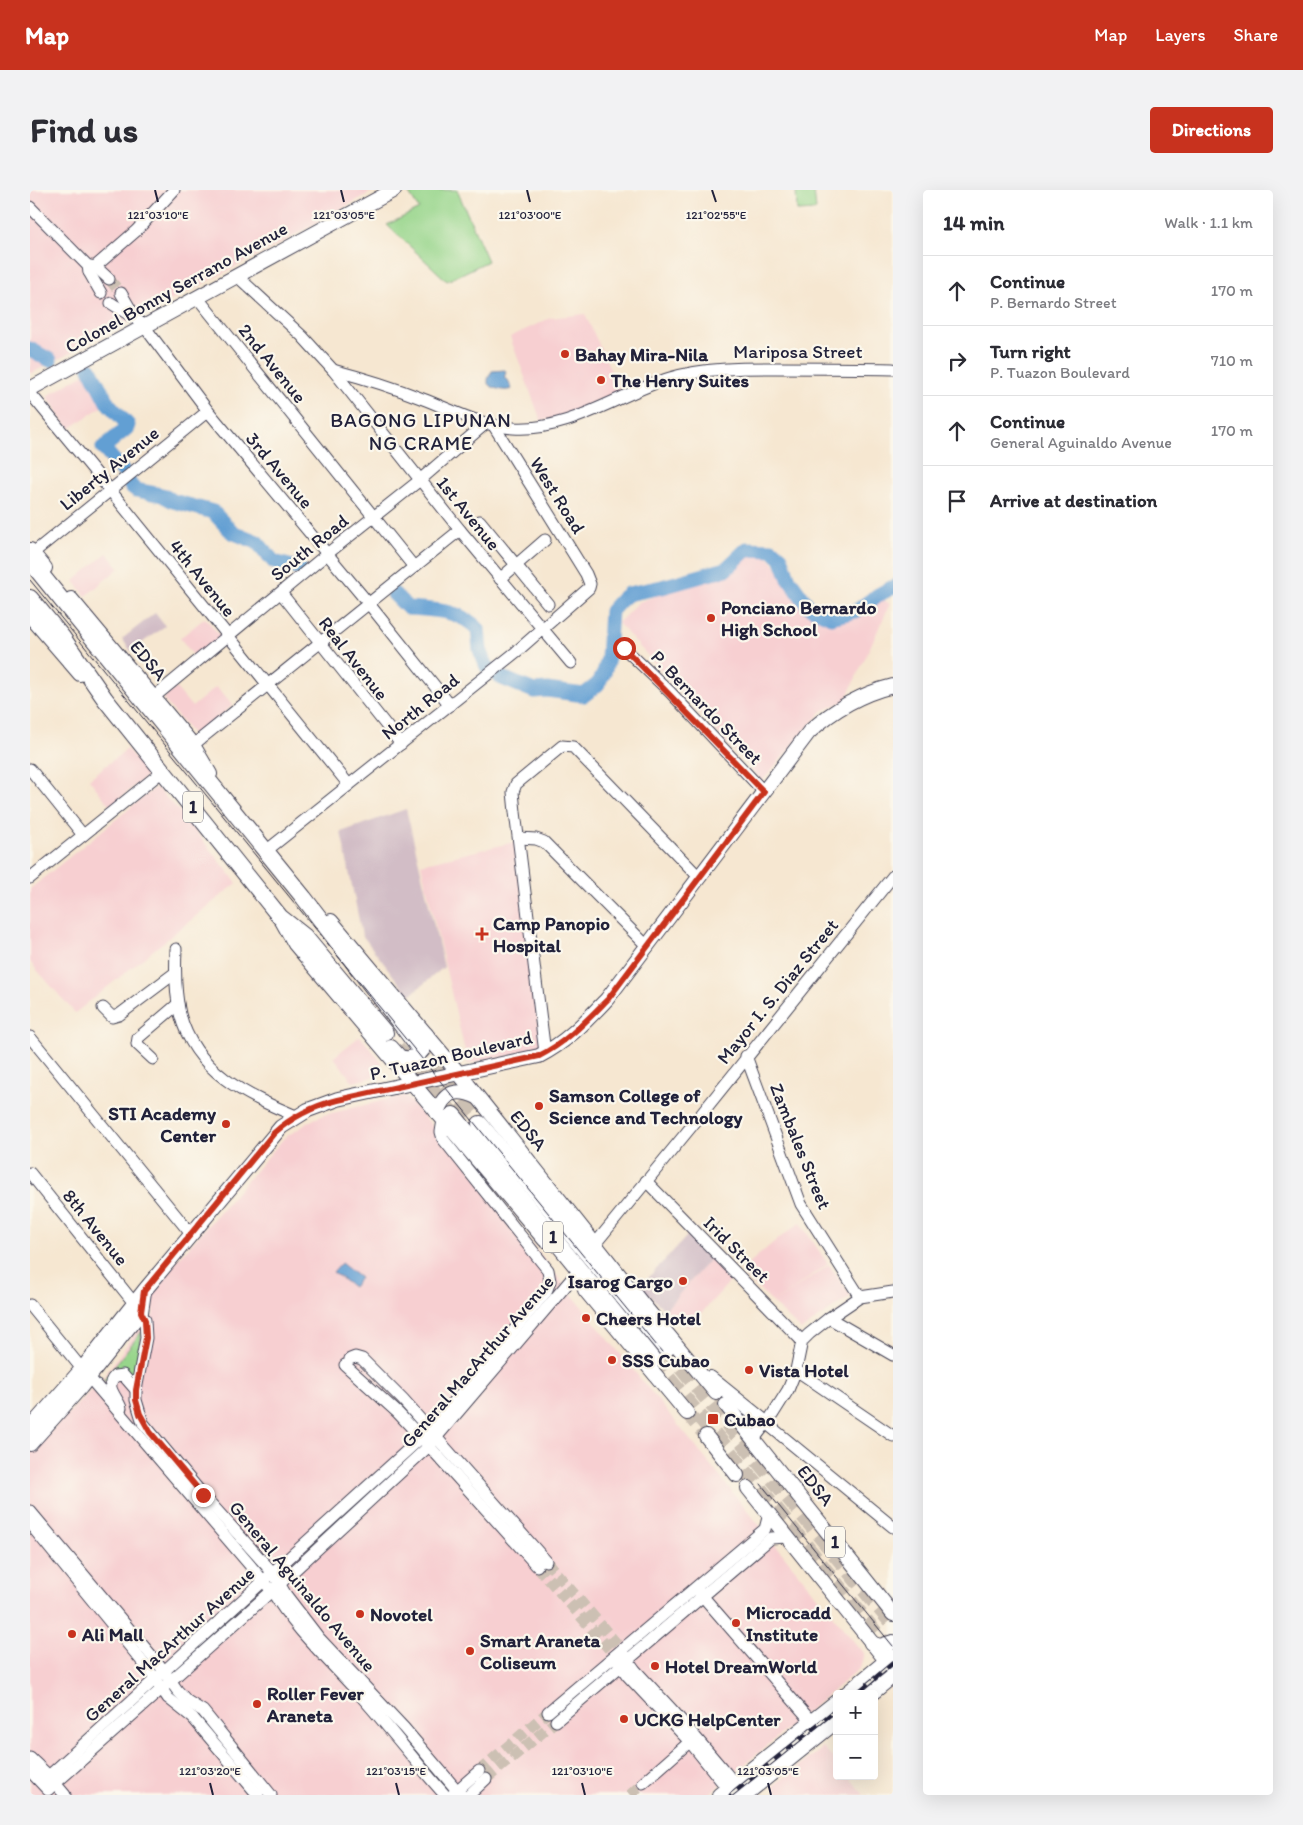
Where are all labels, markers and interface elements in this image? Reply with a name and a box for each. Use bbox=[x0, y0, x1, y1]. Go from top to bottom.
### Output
text: Map bbox=[25, 21, 69, 50]
text: Map bbox=[1094, 24, 1127, 46]
text: Layers bbox=[1155, 24, 1205, 46]
text: Share bbox=[1233, 24, 1278, 46]
button: Directions bbox=[1150, 107, 1273, 153]
text: Find us bbox=[30, 109, 138, 151]
text: 121°03'10"E bbox=[127, 208, 189, 222]
text: 121°03'05"E bbox=[313, 208, 375, 222]
text: 121°03'00"E bbox=[499, 208, 562, 222]
text: 121°02'55"E bbox=[686, 208, 747, 222]
text: 14 min bbox=[943, 210, 1004, 235]
text: Walk · 1.1 km bbox=[1164, 213, 1253, 232]
street label: Colonel Bonny Serrano Avenue bbox=[61, 217, 291, 358]
text: Continue bbox=[990, 270, 1065, 293]
icon: ahead bbox=[943, 277, 971, 305]
text: 170 m bbox=[1211, 281, 1253, 300]
text: P. Bernardo Street bbox=[990, 293, 1117, 312]
street label: 2nd Avenue bbox=[234, 319, 312, 408]
street label: Mariposa Street bbox=[733, 340, 863, 363]
text: Turn right bbox=[990, 340, 1071, 363]
place label: Bahay Mira-Nila bbox=[575, 343, 708, 366]
icon: right bbox=[943, 347, 971, 375]
marker: Bahay Mira-Nila bbox=[559, 348, 571, 360]
text: 710 m bbox=[1211, 351, 1253, 370]
text: P. Tuazon Boulevard bbox=[990, 363, 1130, 382]
place label: The Henry Suites bbox=[610, 369, 749, 392]
marker: The Henry Suites bbox=[595, 374, 607, 386]
district label: BAGONG LIPUNAN NG CRAME bbox=[330, 408, 512, 455]
text: Continue bbox=[990, 410, 1065, 433]
icon: ahead bbox=[943, 417, 971, 445]
street label: Liberty Avenue bbox=[55, 421, 164, 515]
text: 170 m bbox=[1211, 421, 1253, 440]
street label: 3rd Avenue bbox=[241, 427, 318, 513]
text: General Aguinaldo Avenue bbox=[990, 433, 1172, 452]
street label: West Road bbox=[525, 453, 590, 538]
street label: 1st Avenue bbox=[432, 472, 506, 555]
icon: arrive bbox=[943, 487, 971, 515]
text: Arrive at destination bbox=[990, 489, 1157, 512]
street label: South Road bbox=[266, 509, 353, 586]
street label: 4th Avenue bbox=[164, 535, 241, 622]
place label: Ponciano Bernardo High School bbox=[721, 596, 877, 641]
street label: Real Avenue bbox=[314, 612, 393, 705]
marker: Ponciano Bernardo High School bbox=[705, 612, 717, 624]
street label: EDSA bbox=[125, 635, 172, 685]
route start bbox=[613, 637, 636, 660]
street label: P. Bernardo Street bbox=[646, 645, 767, 769]
street label: North Road bbox=[377, 668, 464, 745]
road number: 1 bbox=[183, 792, 203, 822]
place label: Camp Panopio Hospital bbox=[493, 912, 610, 957]
street label: Mayor I. S. Diaz Street bbox=[712, 914, 843, 1069]
marker: Camp Panopio Hospital bbox=[475, 927, 489, 941]
street label: P. Tuazon Boulevard bbox=[368, 1025, 535, 1085]
street label: Zambales Street bbox=[765, 1080, 836, 1213]
place label: Samson College of Science and Technology bbox=[549, 1084, 742, 1129]
marker: Samson College of Science and Technology bbox=[533, 1100, 545, 1112]
place label: STI Academy Center bbox=[108, 1102, 216, 1147]
street label: EDSA bbox=[505, 1105, 552, 1155]
marker: STI Academy Center bbox=[220, 1118, 232, 1130]
street label: 8th Avenue bbox=[58, 1184, 133, 1270]
street label: Irid Street bbox=[699, 1211, 775, 1287]
road number: 1 bbox=[543, 1222, 563, 1252]
street label: General MacArthur Avenue bbox=[396, 1270, 559, 1452]
place label: Isarog Cargo bbox=[568, 1270, 673, 1293]
marker: Isarog Cargo bbox=[677, 1275, 689, 1287]
place label: Cheers Hotel bbox=[596, 1307, 702, 1330]
marker: Cheers Hotel bbox=[580, 1312, 592, 1324]
place label: SSS Cubao bbox=[622, 1349, 710, 1372]
marker: SSS Cubao bbox=[606, 1354, 618, 1366]
place label: Vista Hotel bbox=[759, 1359, 849, 1382]
marker: Vista Hotel bbox=[743, 1364, 755, 1376]
place label: Cubao bbox=[724, 1408, 776, 1431]
marker: Cubao bbox=[706, 1412, 720, 1426]
street label: EDSA bbox=[792, 1460, 839, 1510]
route end bbox=[192, 1484, 215, 1507]
street label: General Aguinaldo Avenue bbox=[224, 1496, 381, 1677]
road number: 1 bbox=[825, 1526, 845, 1558]
street label: General MacArthur Avenue bbox=[79, 1562, 259, 1727]
place label: Microcadd Institute bbox=[746, 1601, 832, 1646]
place label: Novotel bbox=[370, 1603, 433, 1626]
marker: Novotel bbox=[354, 1608, 366, 1620]
marker: Microcadd Institute bbox=[730, 1617, 742, 1629]
place label: Ali Mall bbox=[81, 1623, 144, 1646]
marker: Ali Mall bbox=[66, 1628, 78, 1640]
place label: Smart Araneta Coliseum bbox=[480, 1629, 602, 1674]
marker: Smart Araneta Coliseum bbox=[464, 1645, 476, 1657]
place label: Hotel DreamWorld bbox=[665, 1655, 818, 1678]
marker: Hotel DreamWorld bbox=[649, 1660, 661, 1672]
place label: Roller Fever Araneta bbox=[266, 1682, 364, 1727]
map controls bbox=[833, 1690, 878, 1780]
button: + bbox=[833, 1690, 878, 1735]
marker: Roller Fever Araneta bbox=[251, 1698, 263, 1710]
place label: UCKG HelpCenter bbox=[634, 1708, 781, 1731]
marker: UCKG HelpCenter bbox=[618, 1713, 630, 1725]
button: − bbox=[833, 1735, 878, 1780]
text: 121°03'20"E bbox=[179, 1764, 241, 1778]
text: 121°03'15"E bbox=[366, 1764, 426, 1778]
text: 121°03'10"E bbox=[551, 1764, 613, 1778]
text: 121°03'05"E bbox=[737, 1764, 799, 1778]

